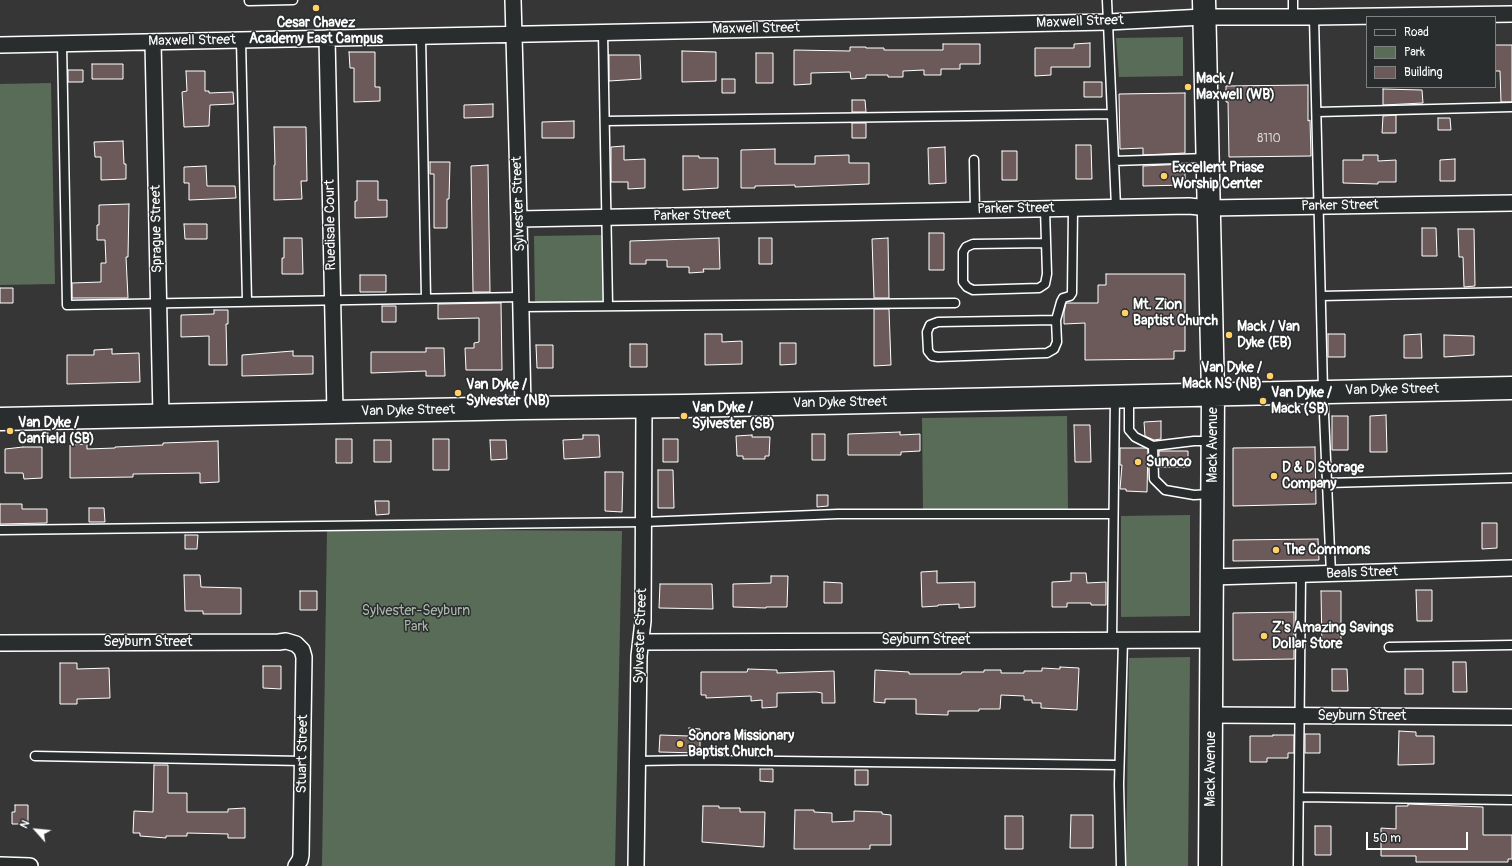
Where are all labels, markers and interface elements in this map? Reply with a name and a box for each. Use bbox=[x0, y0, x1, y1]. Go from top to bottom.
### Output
marker: Cesar Chavez Academy East Campus bbox=[311, 3, 321, 13]
street label: Maxwell Street bbox=[1036, 12, 1124, 32]
place label: Cesar Chavez Academy East Campus bbox=[249, 15, 383, 48]
legend bbox=[1366, 16, 1496, 88]
street label: Maxwell Street bbox=[712, 20, 800, 38]
text: Road bbox=[1404, 25, 1429, 40]
street label: Maxwell Street bbox=[148, 32, 236, 50]
text: Park bbox=[1404, 45, 1425, 60]
text: Building bbox=[1404, 65, 1443, 80]
place label: Mack / Maxwell (WB) bbox=[1196, 71, 1275, 104]
marker: Mack / Maxwell (WB) bbox=[1183, 82, 1193, 92]
house number: 8110 bbox=[1257, 132, 1281, 146]
street label: Sylvester Street bbox=[509, 156, 529, 252]
place label: Excellent Priase Worship Center bbox=[1172, 160, 1264, 192]
marker: Excellent Priase Worship Center bbox=[1159, 171, 1169, 181]
street label: Ruedisale Court bbox=[322, 179, 340, 271]
street label: Sprague Street bbox=[148, 185, 166, 273]
street label: Parker Street bbox=[1301, 197, 1379, 215]
street label: Parker Street bbox=[977, 200, 1055, 218]
street label: Parker Street bbox=[653, 207, 731, 225]
place label: Mt. Zion Baptist Church bbox=[1133, 297, 1218, 330]
marker: Mt. Zion Baptist Church bbox=[1120, 308, 1130, 318]
place label: Mack / Van Dyke (EB) bbox=[1237, 319, 1300, 352]
marker: Mack / Van Dyke (EB) bbox=[1224, 330, 1234, 340]
place label: Van Dyke / Mack NS (NB) bbox=[1182, 360, 1262, 392]
marker: Van Dyke / Mack NS (NB) bbox=[1265, 371, 1275, 381]
place label: Van Dyke / Sylvester (NB) bbox=[466, 377, 550, 410]
street label: Van Dyke Street bbox=[1345, 381, 1439, 399]
place label: Van Dyke / Mack (SB) bbox=[1271, 385, 1332, 418]
marker: Van Dyke / Sylvester (NB) bbox=[453, 388, 463, 398]
street label: Van Dyke Street bbox=[793, 394, 887, 412]
marker: Van Dyke / Mack (SB) bbox=[1258, 396, 1268, 406]
place label: Van Dyke / Sylvester (SB) bbox=[692, 400, 775, 432]
street label: Van Dyke Street bbox=[361, 402, 455, 420]
street label: Mack Avenue bbox=[1205, 407, 1221, 483]
marker: Van Dyke / Sylvester (SB) bbox=[679, 411, 689, 421]
place label: Van Dyke / Canfield (SB) bbox=[18, 415, 94, 448]
marker: Van Dyke / Canfield (SB) bbox=[5, 426, 15, 436]
place label: Sunoco bbox=[1146, 454, 1192, 470]
marker: Sunoco bbox=[1133, 457, 1143, 467]
place label: D & D Storage Company bbox=[1282, 460, 1364, 492]
marker: D & D Storage Company bbox=[1269, 471, 1279, 481]
place label: The Commons bbox=[1284, 542, 1370, 558]
marker: The Commons bbox=[1271, 545, 1281, 555]
street label: Beals Street bbox=[1326, 563, 1398, 583]
street label: Sylvester Street bbox=[631, 588, 651, 684]
park label: Sylvester-Seyburn Park bbox=[362, 603, 470, 636]
place label: Z's Amazing Savings Dollar Store bbox=[1272, 620, 1394, 652]
marker: Z's Amazing Savings Dollar Store bbox=[1259, 631, 1269, 641]
street label: Seyburn Street bbox=[882, 632, 970, 648]
street label: Seyburn Street bbox=[104, 634, 192, 650]
street label: Seyburn Street bbox=[1318, 708, 1406, 724]
street label: Stuart Street bbox=[294, 714, 312, 794]
place label: Sonora Missionary Baptist Church bbox=[688, 728, 794, 760]
street label: Mack Avenue bbox=[1203, 731, 1219, 807]
marker: Sonora Missionary Baptist Church bbox=[675, 739, 685, 749]
north arrow bbox=[16, 810, 56, 850]
text: N bbox=[17, 818, 32, 831]
scale bar bbox=[1368, 824, 1470, 850]
text: 50 m bbox=[1373, 831, 1401, 846]

